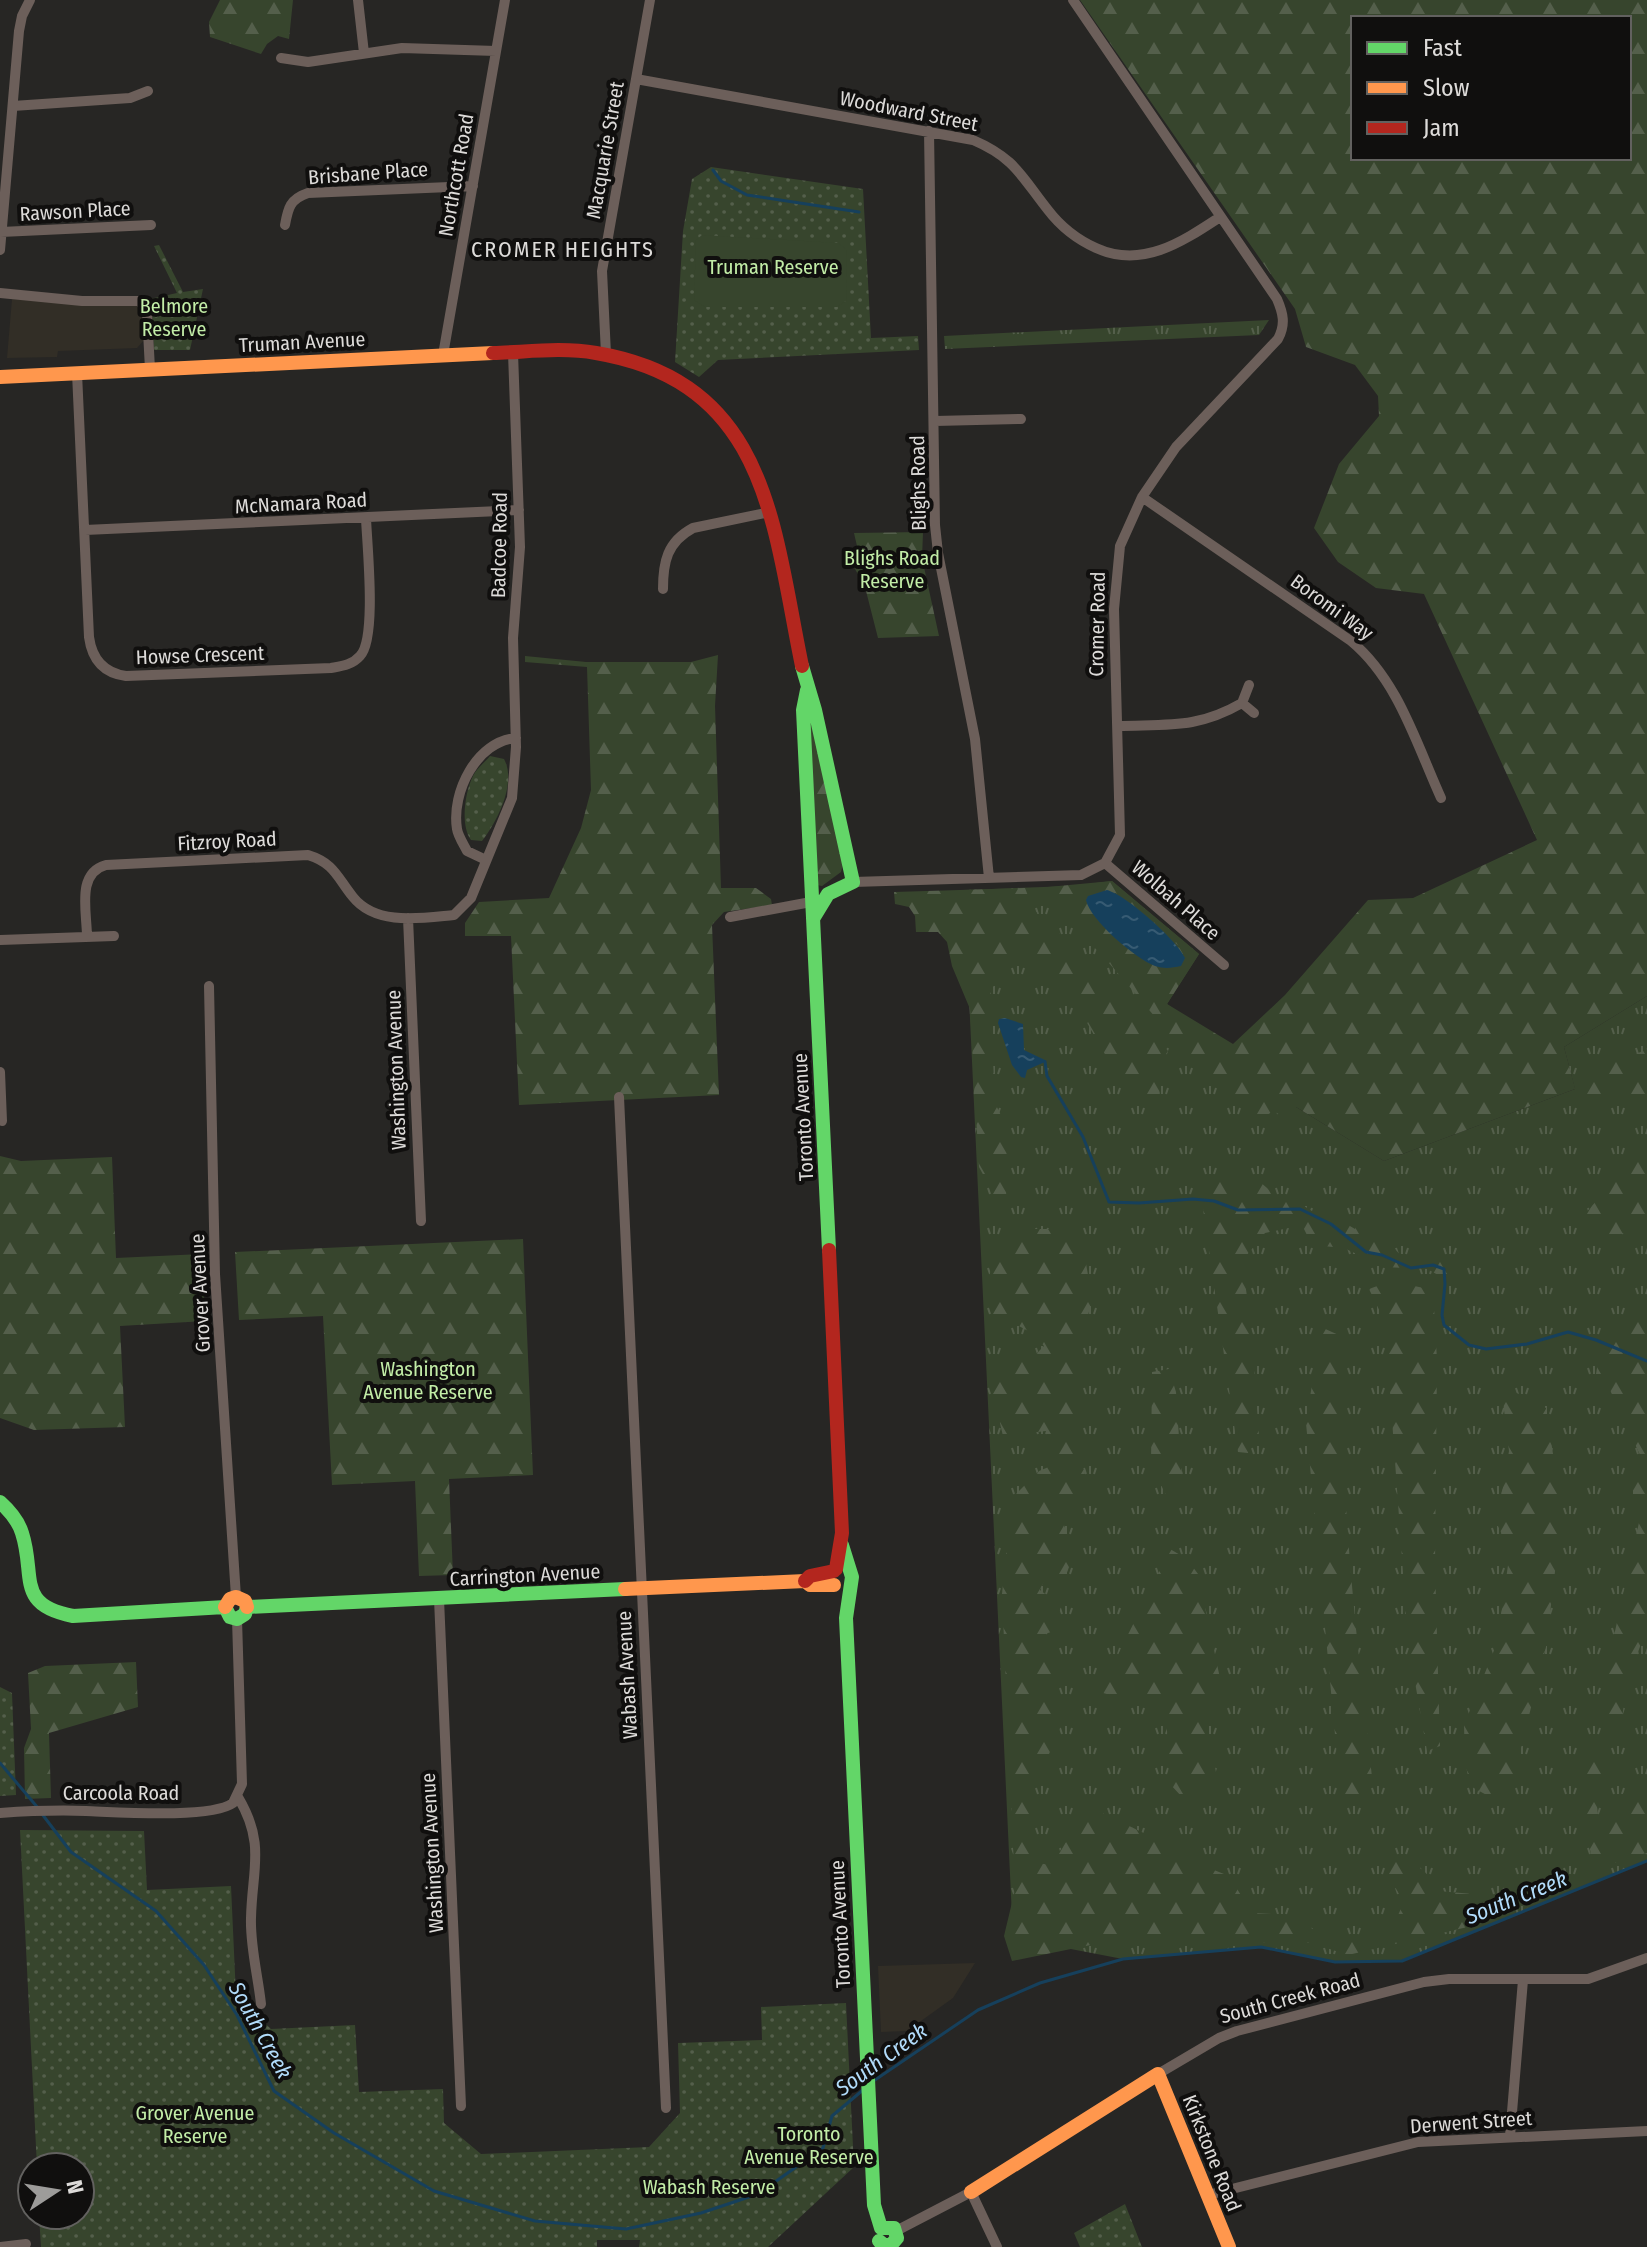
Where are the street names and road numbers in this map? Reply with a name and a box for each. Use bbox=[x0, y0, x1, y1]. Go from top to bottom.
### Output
street label: Macquarie Street bbox=[581, 79, 629, 221]
street label: Woodward Street bbox=[838, 86, 981, 136]
street label: Northcott Road bbox=[433, 112, 479, 238]
street label: Brisbane Place bbox=[307, 157, 429, 189]
street label: Rawson Place bbox=[19, 196, 131, 226]
street label: Truman Avenue bbox=[238, 327, 366, 357]
street label: Blighs Road bbox=[905, 435, 931, 531]
street label: McNamara Road bbox=[234, 488, 368, 518]
street label: Badcoe Road bbox=[486, 492, 512, 598]
street label: Boromi Way bbox=[1286, 569, 1378, 645]
street label: Cromer Road bbox=[1084, 571, 1110, 677]
street label: Howse Crescent bbox=[135, 641, 265, 669]
street label: Fitzroy Road bbox=[177, 826, 277, 856]
street label: Wolbah Place bbox=[1127, 855, 1225, 945]
street label: Washington Avenue bbox=[381, 990, 411, 1150]
street label: Toronto Avenue bbox=[788, 1053, 818, 1181]
street label: Grover Avenue bbox=[185, 1233, 215, 1353]
street label: Carrington Avenue bbox=[449, 1559, 601, 1591]
street label: Wabash Avenue bbox=[612, 1610, 642, 1740]
street label: Washington Avenue bbox=[416, 1772, 448, 1934]
street label: Carcoola Road bbox=[63, 1781, 179, 1805]
street label: Toronto Avenue bbox=[825, 1860, 855, 1988]
street label: South Creek Road bbox=[1217, 1968, 1363, 2028]
street label: Kirkstone Road bbox=[1178, 2091, 1246, 2215]
street label: Derwent Street bbox=[1409, 2106, 1533, 2138]

